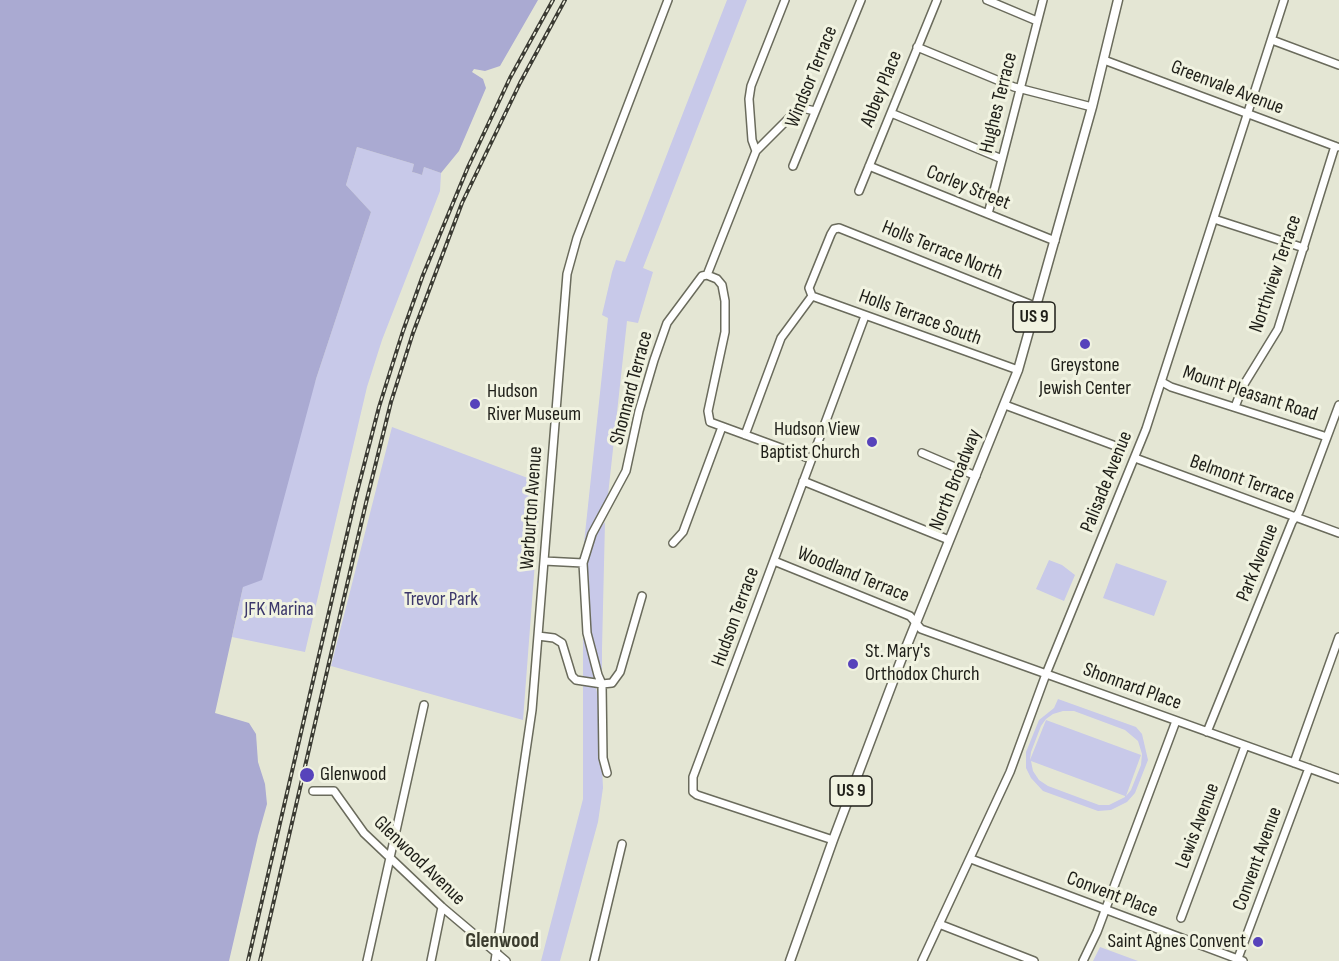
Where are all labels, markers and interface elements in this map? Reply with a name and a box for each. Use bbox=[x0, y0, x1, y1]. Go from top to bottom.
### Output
street label: Windsor Terrace bbox=[781, 23, 843, 131]
street label: Abbey Place bbox=[856, 47, 908, 131]
street label: Hughes Terrace bbox=[975, 50, 1023, 156]
street label: Greenvale Avenue bbox=[1167, 55, 1287, 121]
street label: Corley Street bbox=[923, 160, 1013, 216]
street label: Northview Terrace bbox=[1245, 212, 1307, 336]
street label: Holls Terrace North bbox=[878, 216, 1006, 286]
street label: Holls Terrace South bbox=[855, 285, 985, 351]
road number: US 9 bbox=[1013, 302, 1055, 332]
street label: Shonnard Terrace bbox=[605, 328, 659, 448]
marker: Greystone Jewish Center bbox=[1078, 337, 1092, 351]
place label: Greystone Jewish Center bbox=[1039, 354, 1131, 401]
street label: Mount Pleasant Road bbox=[1179, 361, 1321, 427]
place label: Hudson River Museum bbox=[487, 380, 581, 427]
marker: Hudson River Museum bbox=[468, 397, 482, 411]
place label: Hudson View Baptist Church bbox=[760, 418, 860, 465]
street label: North Broadway bbox=[925, 426, 987, 534]
street label: Palisade Avenue bbox=[1076, 428, 1138, 536]
marker: Hudson View Baptist Church bbox=[865, 435, 879, 449]
street label: Warburton Avenue bbox=[516, 446, 548, 570]
street label: Belmont Terrace bbox=[1186, 450, 1298, 510]
street label: Park Avenue bbox=[1232, 521, 1284, 605]
street label: Woodland Terrace bbox=[793, 542, 913, 608]
street label: Hudson Terrace bbox=[707, 564, 765, 670]
park label: Trevor Park bbox=[404, 588, 478, 612]
park label: JFK Marina bbox=[244, 598, 314, 622]
place label: St. Mary's Orthodox Church bbox=[865, 640, 980, 687]
marker: St. Mary's Orthodox Church bbox=[846, 657, 860, 671]
street label: Shonnard Place bbox=[1080, 658, 1184, 716]
place label: Glenwood bbox=[320, 763, 386, 787]
marker: Glenwood bbox=[298, 766, 316, 784]
road number: US 9 bbox=[830, 776, 872, 806]
street label: Lewis Avenue bbox=[1171, 780, 1225, 872]
street label: Convent Avenue bbox=[1228, 804, 1288, 914]
street label: Glenwood Avenue bbox=[368, 811, 470, 911]
street label: Convent Place bbox=[1063, 867, 1161, 923]
district label: Glenwood bbox=[465, 929, 539, 955]
place label: Saint Agnes Convent bbox=[1108, 930, 1246, 954]
marker: Saint Agnes Convent bbox=[1251, 935, 1265, 949]

